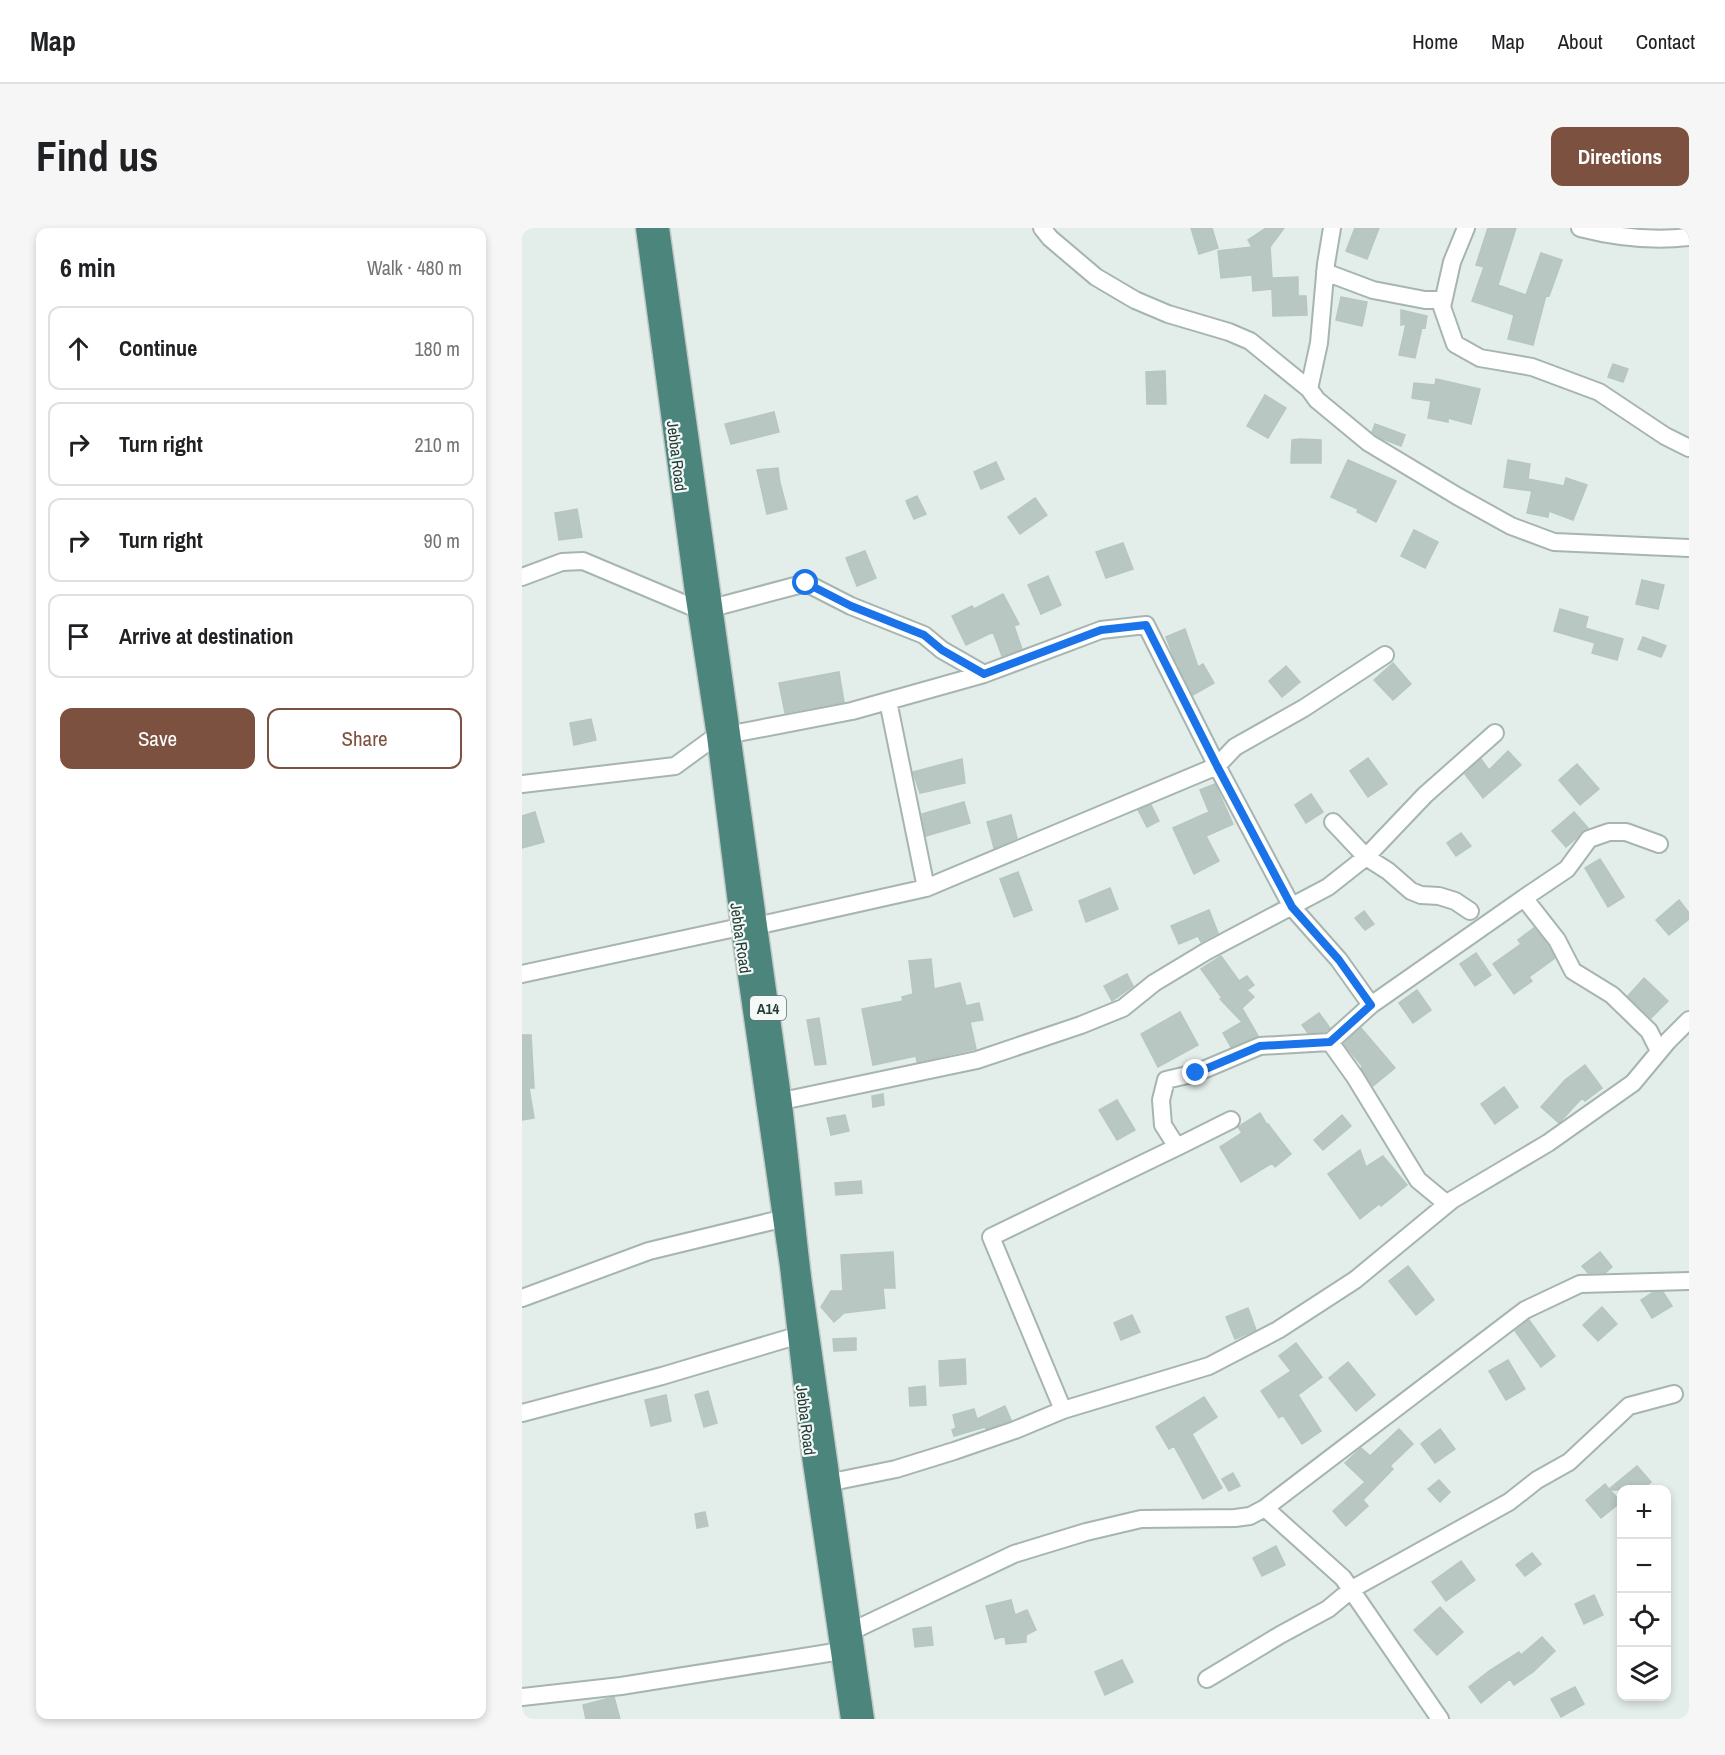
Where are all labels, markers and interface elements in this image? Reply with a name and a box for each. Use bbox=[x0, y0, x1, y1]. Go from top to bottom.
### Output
text: Map bbox=[30, 22, 76, 60]
text: Home bbox=[1412, 27, 1458, 56]
text: Map bbox=[1491, 27, 1525, 56]
text: About bbox=[1558, 27, 1603, 56]
text: Contact bbox=[1636, 27, 1695, 56]
button: Directions bbox=[1551, 127, 1689, 186]
text: Find us bbox=[36, 128, 158, 184]
text: 6 min bbox=[60, 250, 116, 285]
text: Walk · 480 m bbox=[367, 254, 462, 281]
icon: ahead bbox=[62, 332, 95, 365]
text: Continue bbox=[119, 333, 197, 363]
text: 180 m bbox=[414, 335, 460, 362]
street label: Jebba Road bbox=[662, 420, 692, 492]
icon: right bbox=[62, 428, 95, 461]
text: Turn right bbox=[119, 429, 203, 459]
text: 210 m bbox=[414, 431, 460, 458]
icon: right bbox=[62, 524, 95, 557]
text: Turn right bbox=[119, 525, 203, 555]
text: 90 m bbox=[424, 527, 460, 554]
route start bbox=[792, 569, 818, 595]
icon: arrive bbox=[62, 620, 95, 653]
text: Arrive at destination bbox=[119, 621, 293, 651]
button: Save bbox=[60, 708, 255, 769]
button: Share bbox=[267, 708, 462, 769]
street label: Jebba Road bbox=[725, 901, 757, 975]
road number: A14 bbox=[750, 996, 786, 1020]
route end bbox=[1182, 1059, 1208, 1085]
street label: Jebba Road bbox=[791, 1384, 821, 1456]
map controls bbox=[1617, 1485, 1671, 1701]
button: + bbox=[1617, 1485, 1671, 1539]
button: − bbox=[1617, 1539, 1671, 1593]
button: locate bbox=[1617, 1593, 1671, 1647]
button: layers bbox=[1617, 1647, 1671, 1701]

